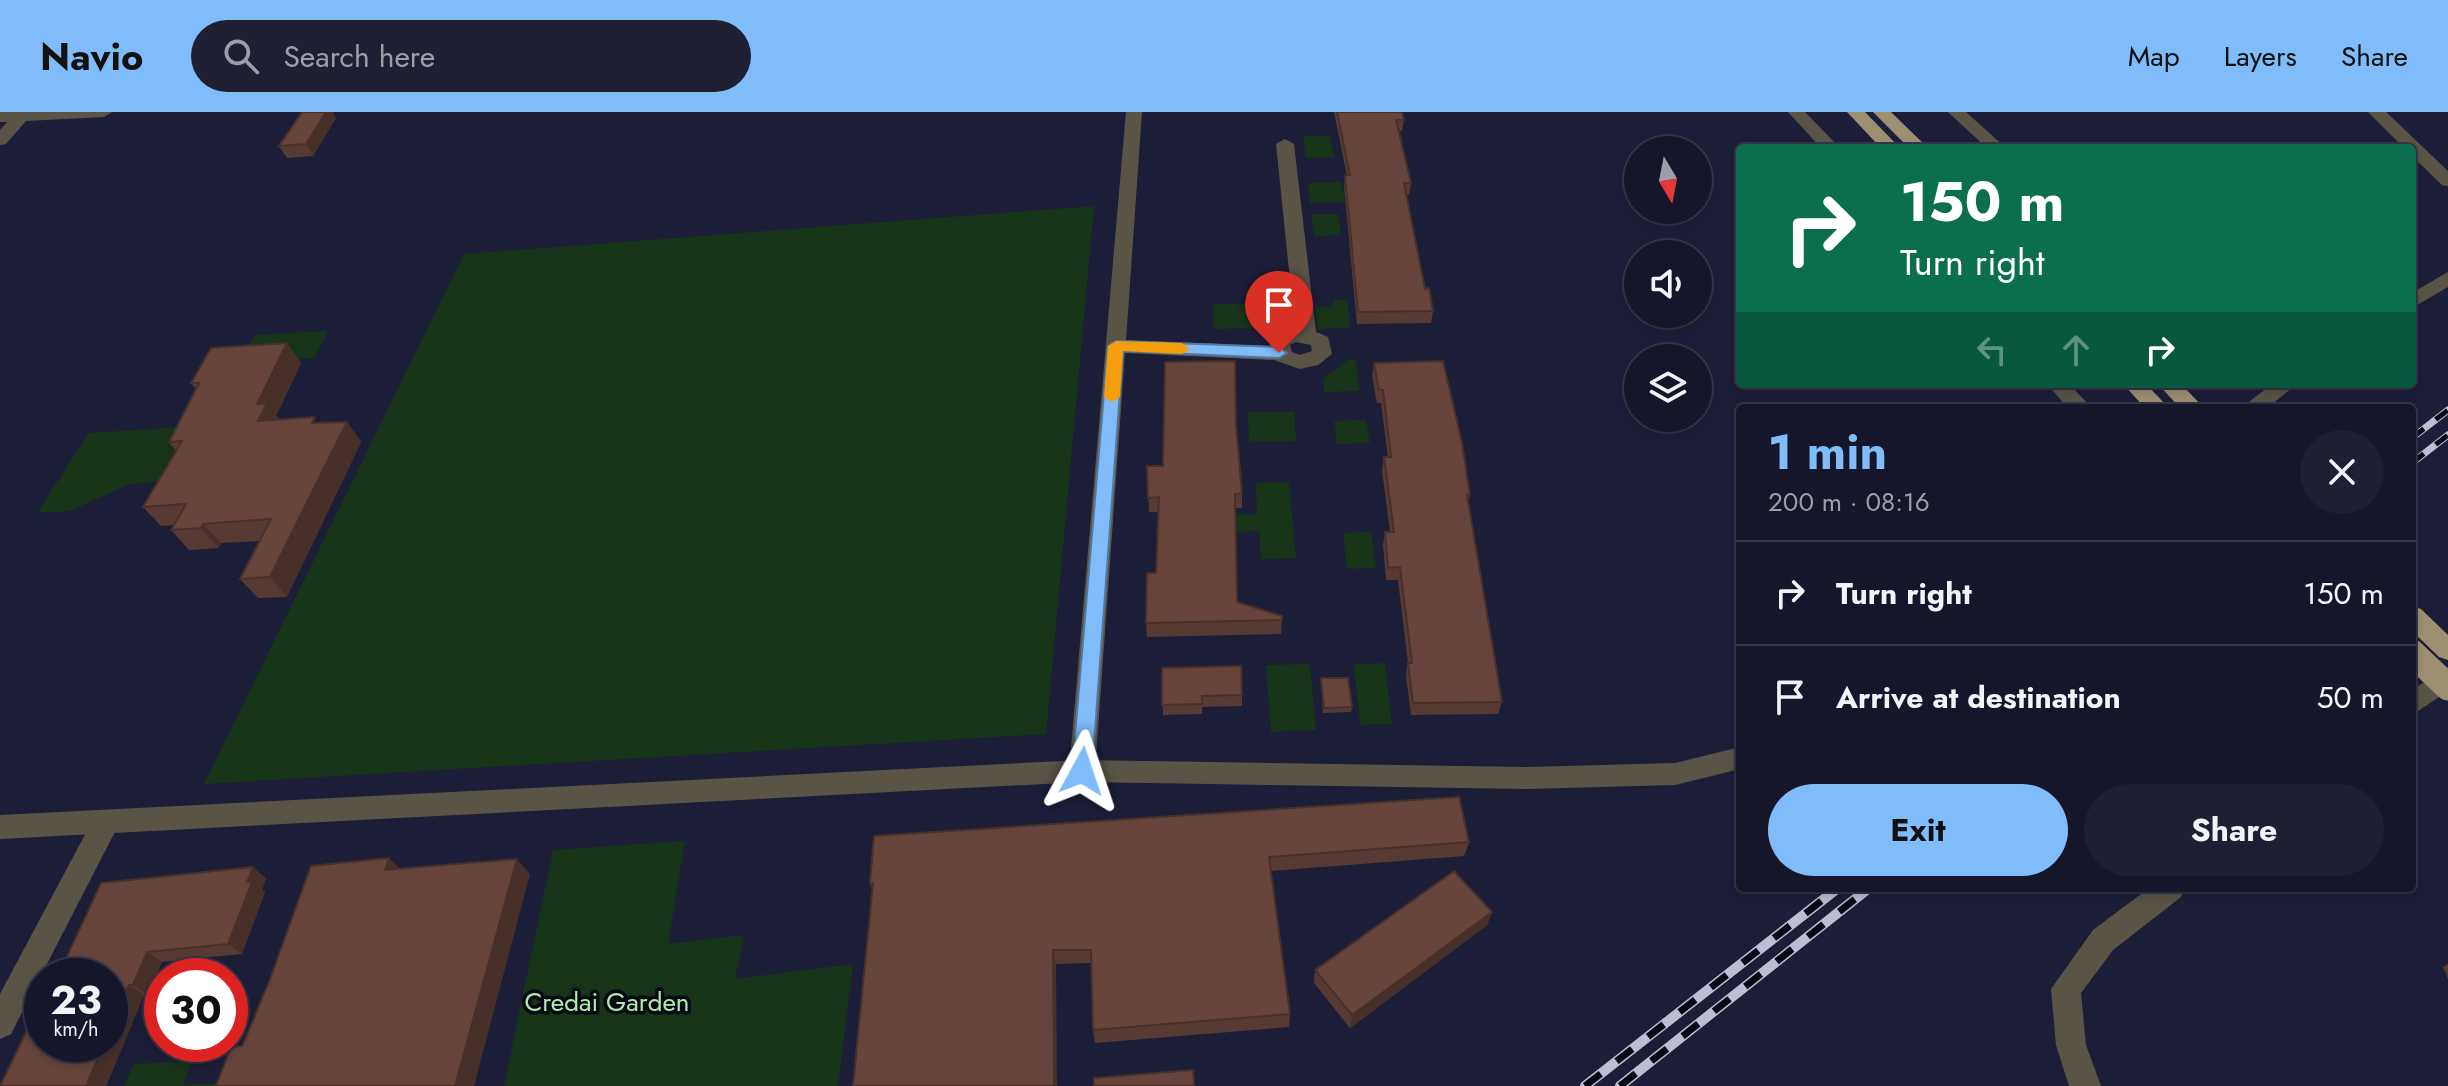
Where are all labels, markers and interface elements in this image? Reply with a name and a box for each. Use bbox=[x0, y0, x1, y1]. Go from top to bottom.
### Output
search box bbox=[191, 20, 751, 92]
text: Navio bbox=[40, 29, 143, 84]
icon: search bbox=[219, 34, 263, 78]
text: Search here bbox=[283, 35, 435, 78]
text: Map bbox=[2128, 36, 2180, 77]
text: Layers bbox=[2224, 36, 2297, 77]
text: Share bbox=[2341, 36, 2408, 77]
north arrow bbox=[1624, 136, 1712, 224]
map controls bbox=[1624, 136, 1712, 432]
text: 150 m bbox=[1900, 161, 2064, 242]
icon: right bbox=[1768, 176, 1872, 280]
text: Turn right bbox=[1900, 236, 2045, 288]
button: sound bbox=[1624, 240, 1712, 328]
pin bbox=[1245, 271, 1313, 353]
icon: arrive bbox=[1257, 283, 1301, 327]
icon: left bbox=[1970, 328, 2014, 372]
icon: ahead bbox=[2054, 328, 2098, 372]
icon: right bbox=[2138, 328, 2182, 372]
button: layers bbox=[1624, 344, 1712, 432]
text: 1 min bbox=[1768, 418, 1887, 487]
button: close bbox=[2300, 430, 2384, 514]
text: 200 m · 08:16 bbox=[1768, 483, 1930, 521]
icon: right bbox=[1768, 571, 1812, 615]
text: Turn right bbox=[1836, 572, 1972, 615]
text: 150 m bbox=[2303, 572, 2384, 615]
icon: arrive bbox=[1768, 675, 1812, 719]
text: Arrive at destination bbox=[1836, 676, 2121, 719]
text: 50 m bbox=[2317, 676, 2384, 719]
position arrow bbox=[1040, 729, 1124, 813]
button: Exit bbox=[1768, 784, 2068, 876]
button: Share bbox=[2084, 784, 2384, 876]
speed limit sign: 30 bbox=[144, 958, 248, 1062]
text: 23 bbox=[50, 971, 102, 1029]
park label: Credai Garden bbox=[524, 983, 690, 1021]
text: km/h bbox=[53, 1015, 99, 1044]

